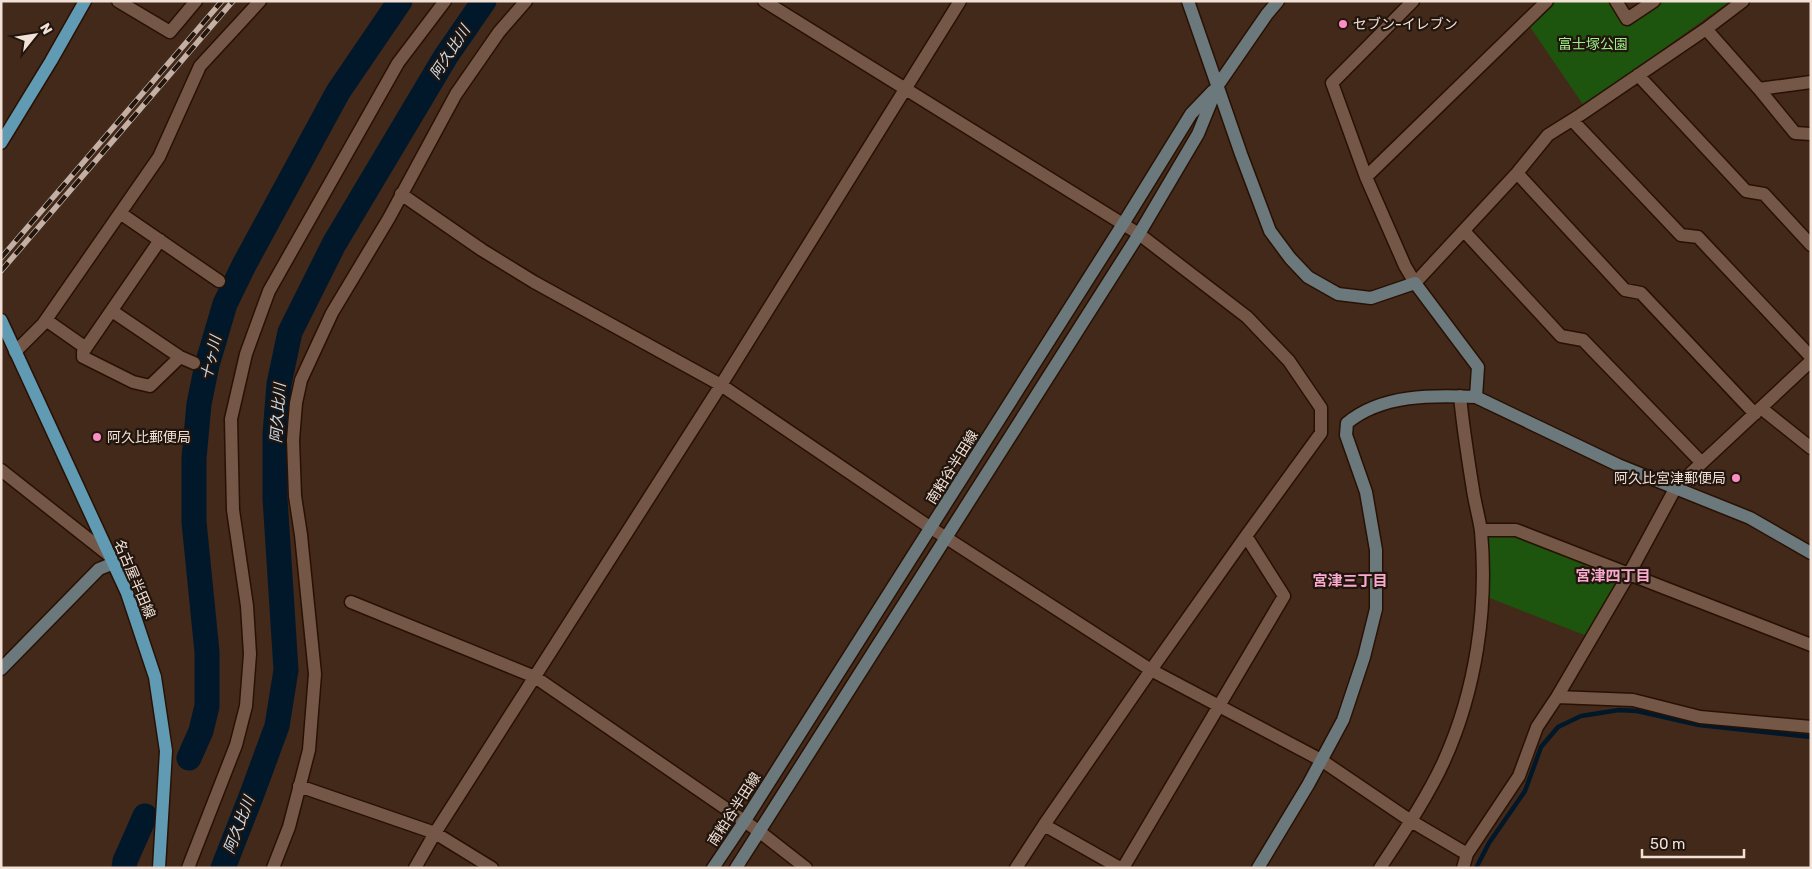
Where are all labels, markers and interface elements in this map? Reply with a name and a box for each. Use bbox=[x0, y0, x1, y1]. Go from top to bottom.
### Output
north arrow bbox=[10, 10, 60, 60]
place label: セブン-イレブン bbox=[1353, 16, 1458, 33]
marker: セブン-イレブン bbox=[1337, 18, 1349, 30]
text: N bbox=[36, 20, 56, 37]
water label: 阿久比川 bbox=[426, 20, 475, 82]
park label: 富士塚公園 bbox=[1558, 36, 1628, 53]
water label: 十ヶ川 bbox=[197, 332, 225, 382]
water label: 阿久比川 bbox=[267, 380, 289, 444]
street label: 南粕谷半田線 bbox=[923, 427, 982, 507]
place label: 阿久比郵便局 bbox=[107, 429, 191, 446]
marker: 阿久比郵便局 bbox=[91, 431, 103, 443]
place label: 阿久比宮津郵便局 bbox=[1614, 470, 1726, 487]
marker: 阿久比宮津郵便局 bbox=[1730, 472, 1742, 484]
street label: 名古屋半田線 bbox=[110, 537, 159, 621]
district label: 宮津四丁目 bbox=[1575, 567, 1651, 585]
district label: 宮津三丁目 bbox=[1312, 572, 1388, 590]
street label: 南粕谷半田線 bbox=[704, 769, 764, 849]
water label: 阿久比川 bbox=[220, 792, 259, 856]
scale bar bbox=[1642, 826, 1744, 858]
text: 50 m bbox=[1650, 835, 1685, 853]

